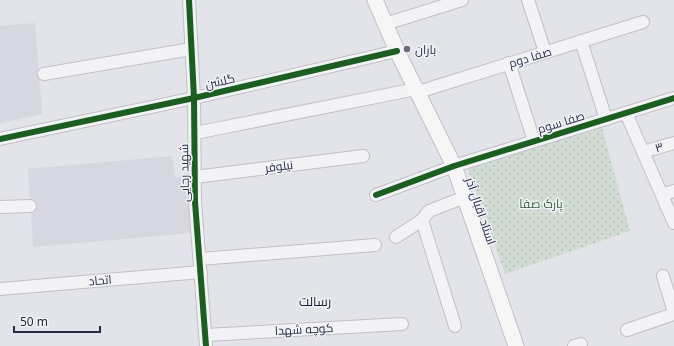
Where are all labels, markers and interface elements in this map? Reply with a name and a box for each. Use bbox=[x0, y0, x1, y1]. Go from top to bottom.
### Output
place label: باران bbox=[415, 41, 436, 58]
street label: صفا دوم bbox=[506, 42, 554, 72]
marker: باران bbox=[402, 44, 412, 54]
street label: گلشن bbox=[203, 69, 237, 93]
street label: صفا سوم bbox=[535, 107, 587, 137]
street label: ۳ bbox=[653, 138, 665, 156]
street label: شهید رجایی bbox=[175, 144, 193, 202]
street label: نیلوفر bbox=[263, 156, 294, 176]
street label: استاد اقبال آذر bbox=[461, 174, 500, 247]
park label: پارک صفا bbox=[519, 195, 564, 213]
street label: اتحاد bbox=[88, 271, 112, 289]
district label: رسالت bbox=[299, 292, 331, 310]
scale bar bbox=[14, 308, 100, 334]
text: 50 m bbox=[20, 313, 48, 330]
street label: کوچه شهدا bbox=[274, 319, 334, 340]

